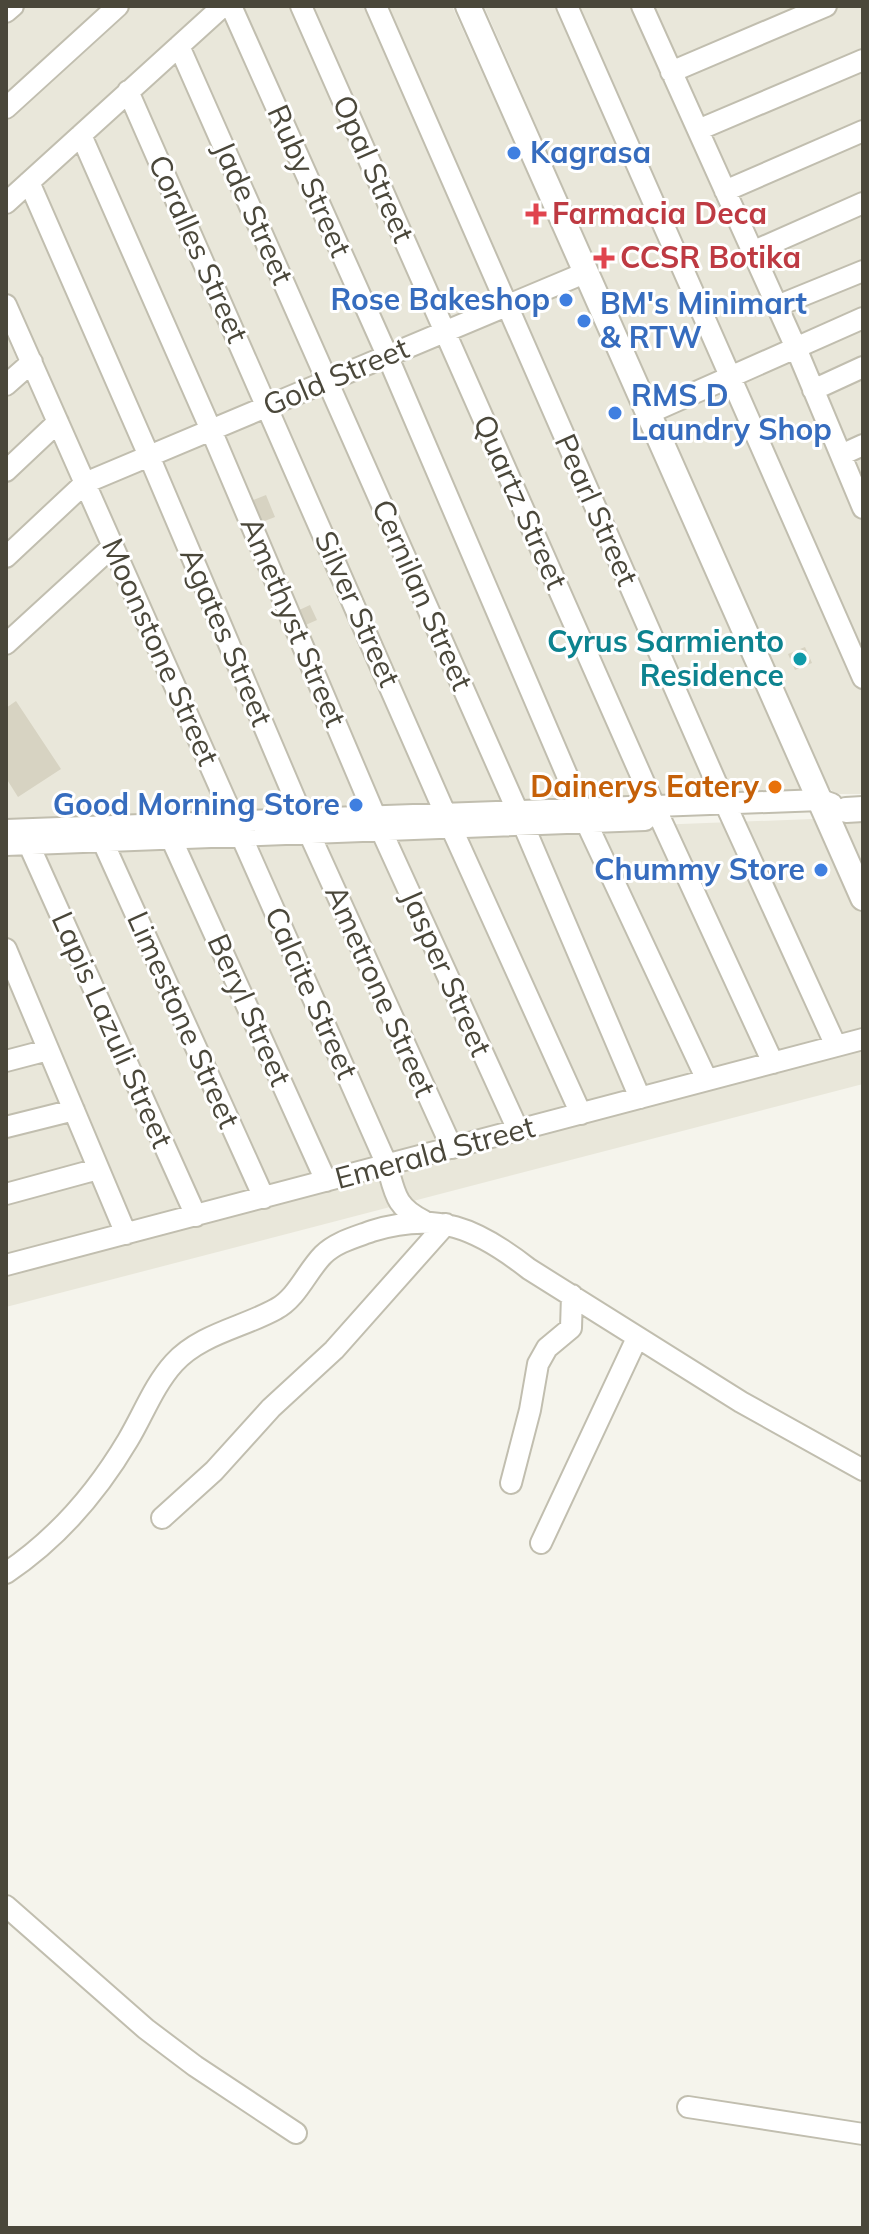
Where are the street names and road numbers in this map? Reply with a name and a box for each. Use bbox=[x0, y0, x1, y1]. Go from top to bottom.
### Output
street label: Opal Street bbox=[325, 89, 423, 248]
street label: Ruby Street bbox=[259, 99, 360, 263]
street label: Jade Street bbox=[205, 135, 302, 290]
street label: Coralles Street bbox=[141, 149, 257, 348]
street label: Gold Street bbox=[257, 328, 414, 424]
street label: Quartz Street bbox=[466, 408, 576, 595]
street label: Pearl Street bbox=[547, 428, 647, 591]
street label: Cernilan Street bbox=[364, 493, 482, 696]
street label: Amethyst Street bbox=[233, 511, 355, 732]
street label: Silver Street bbox=[307, 525, 409, 692]
street label: Moonstone Street bbox=[94, 532, 228, 771]
street label: Agates Street bbox=[172, 542, 282, 732]
street label: Ametrone Street bbox=[317, 879, 445, 1102]
street label: Jasper Street bbox=[393, 883, 501, 1062]
street label: Calcite Street bbox=[257, 901, 367, 1085]
street label: Limestone Street bbox=[119, 905, 249, 1134]
street label: Lapis Lazuli Street bbox=[44, 906, 182, 1154]
street label: Beryl Street bbox=[200, 928, 300, 1091]
street label: Emerald Street bbox=[331, 1107, 539, 1197]

